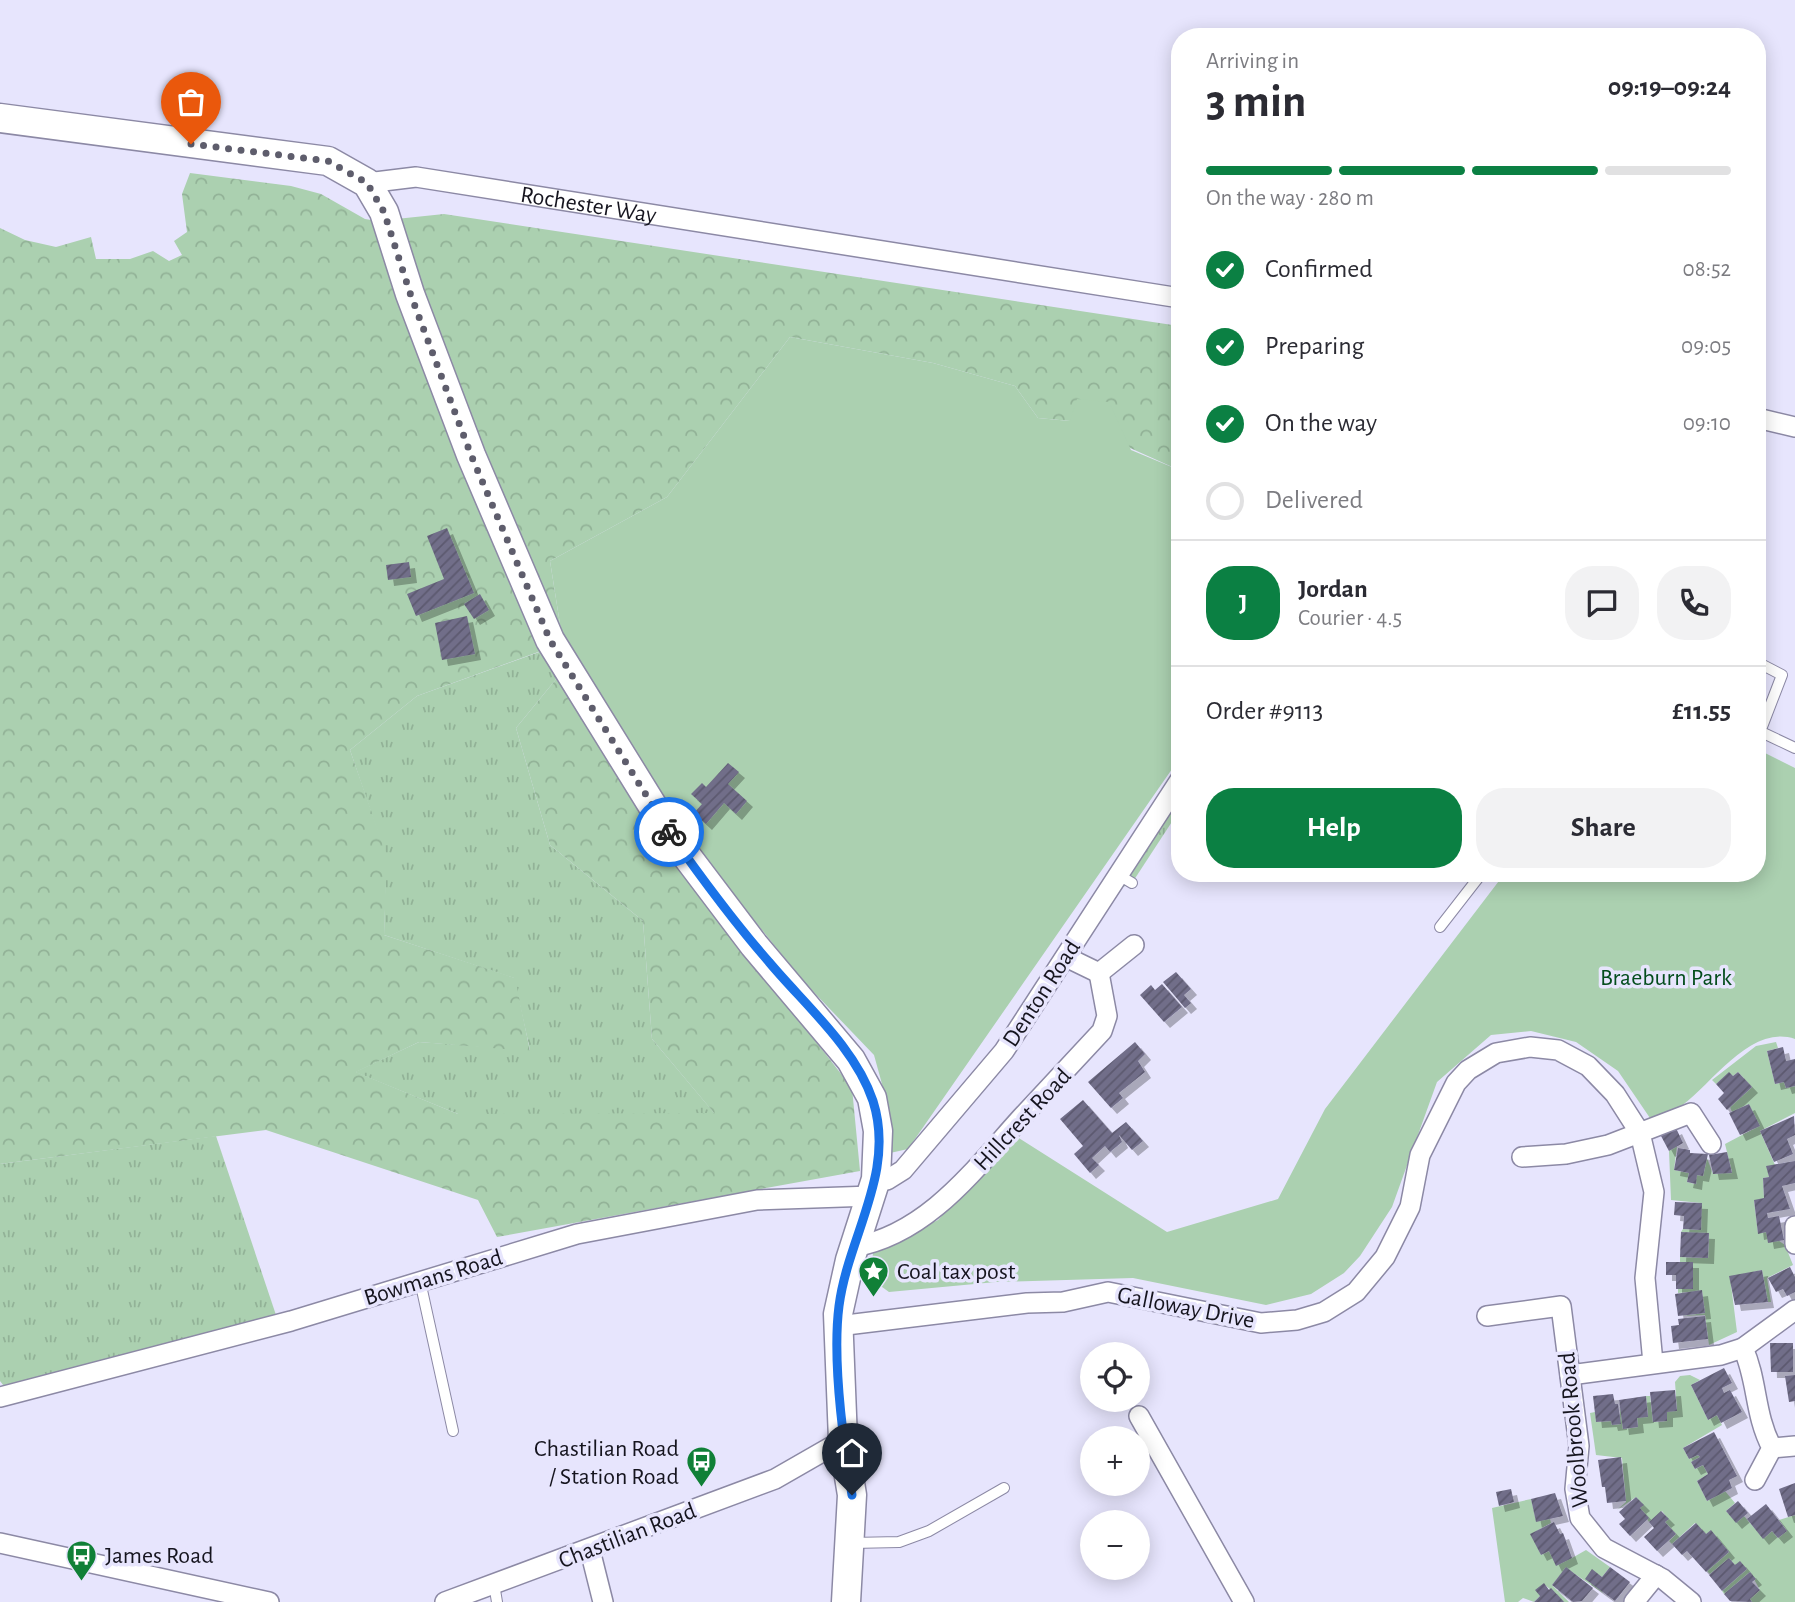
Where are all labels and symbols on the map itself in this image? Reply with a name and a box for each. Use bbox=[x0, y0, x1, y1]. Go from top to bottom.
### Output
pin bbox=[161, 72, 221, 144]
street label: Rochester Way bbox=[519, 183, 658, 228]
courier bbox=[634, 797, 704, 867]
street label: Denton Road bbox=[999, 936, 1085, 1051]
park label: Braeburn Park bbox=[1600, 966, 1732, 990]
street label: Hillcrest Road bbox=[970, 1064, 1076, 1175]
street label: Bowmans Road bbox=[361, 1246, 505, 1310]
place icon: Coal tax post bbox=[857, 1254, 891, 1298]
place label: Coal tax post bbox=[897, 1260, 1016, 1284]
street label: Galloway Drive bbox=[1115, 1283, 1256, 1333]
street label: Woolbrook Road bbox=[1555, 1351, 1593, 1509]
pin bbox=[822, 1423, 882, 1495]
place label: Chastilian Road / Station Road bbox=[534, 1437, 679, 1489]
bus stop icon: Chastilian Road / Station Road bbox=[685, 1445, 719, 1489]
street label: Chastilian Road bbox=[555, 1499, 699, 1573]
bus stop icon: James Road bbox=[65, 1538, 99, 1582]
place label: James Road bbox=[105, 1544, 214, 1568]

